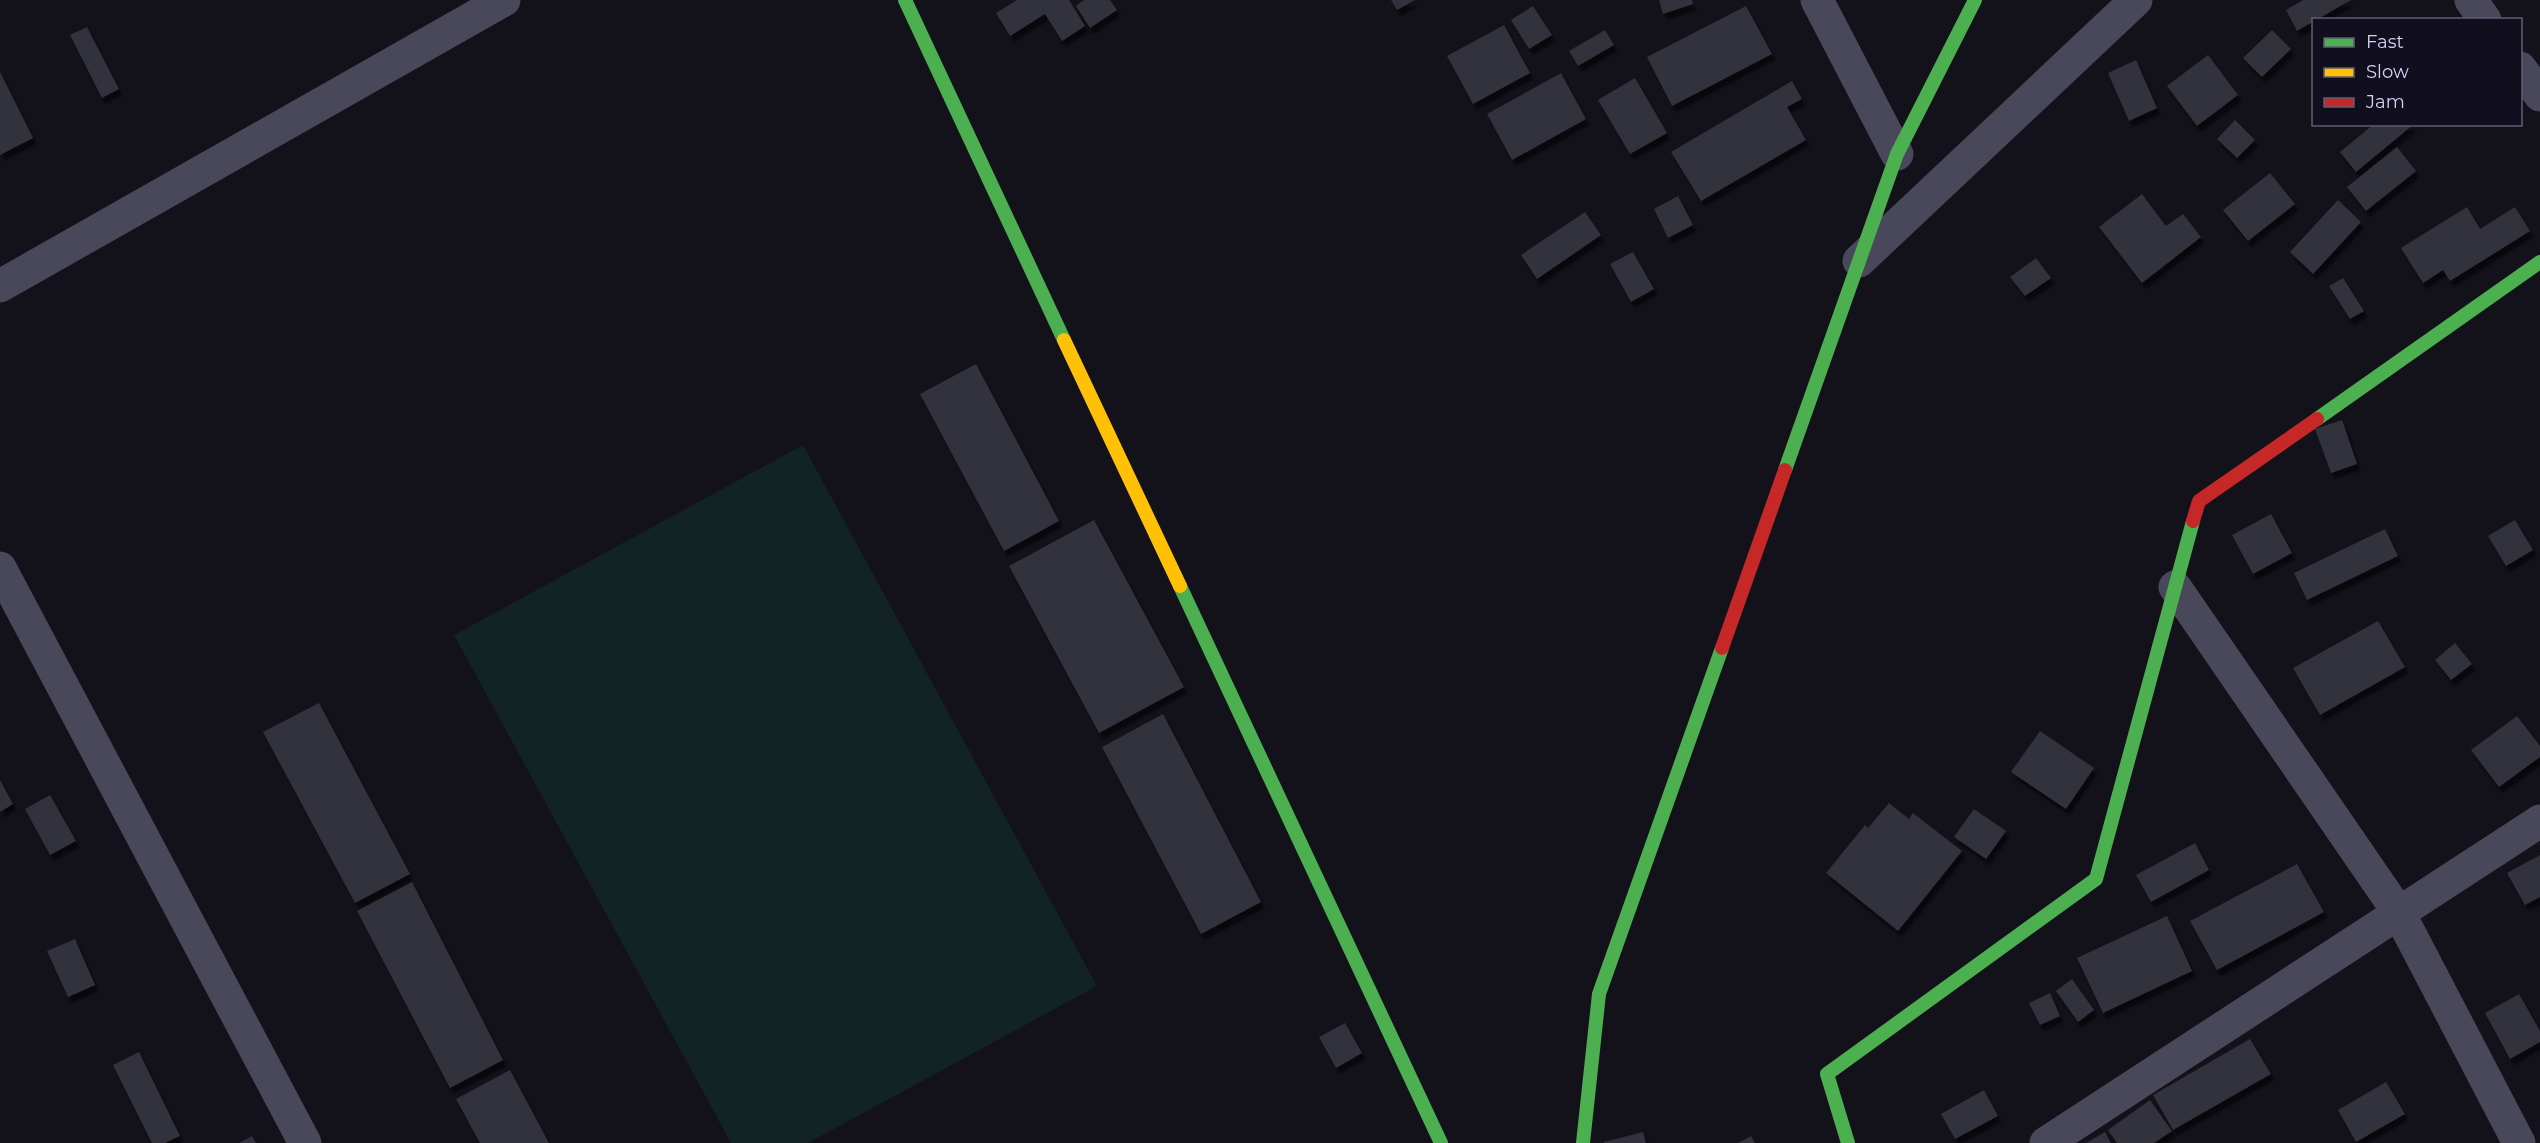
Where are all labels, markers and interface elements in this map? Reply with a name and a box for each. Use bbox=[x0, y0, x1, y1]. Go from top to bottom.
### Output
legend bbox=[2312, 18, 2522, 126]
text: Fast bbox=[2366, 31, 2404, 53]
text: Slow bbox=[2366, 61, 2409, 83]
text: Jam bbox=[2365, 91, 2405, 113]

